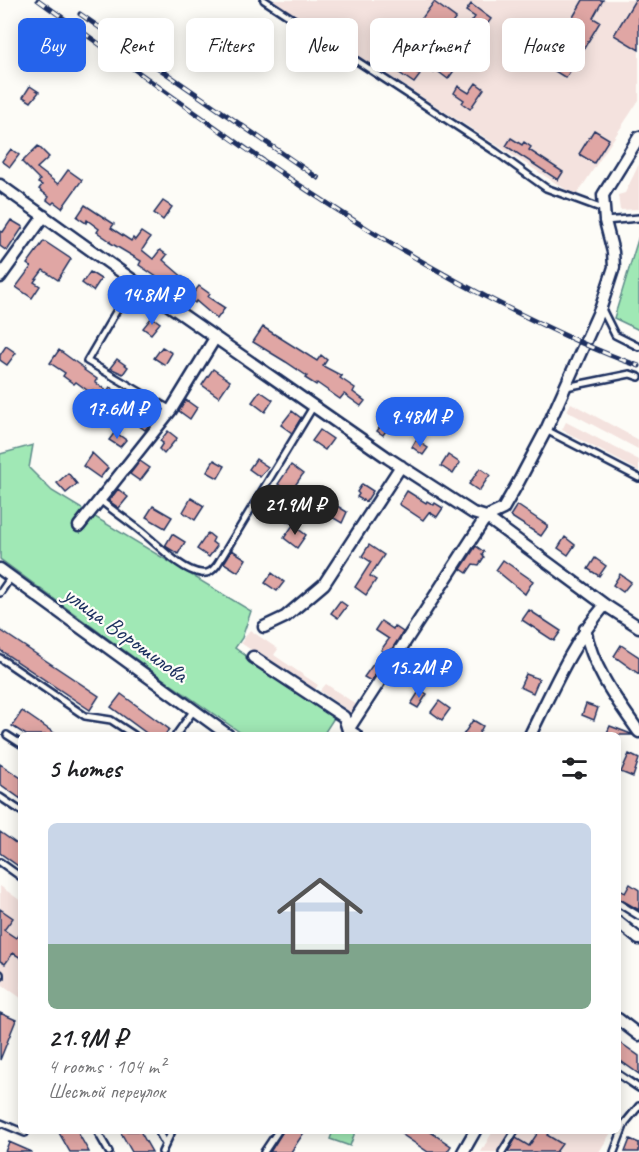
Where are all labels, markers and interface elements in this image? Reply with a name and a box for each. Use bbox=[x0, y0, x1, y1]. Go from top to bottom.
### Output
chip: Buy bbox=[18, 18, 86, 72]
chip: Rent bbox=[98, 18, 174, 72]
chip: Filters bbox=[186, 18, 274, 72]
chip: New bbox=[286, 18, 358, 72]
chip: Apartment bbox=[370, 18, 490, 72]
chip: House bbox=[502, 18, 585, 72]
pin: 14.8M ₽ bbox=[97, 275, 207, 326]
text: 14.8M ₽ bbox=[122, 282, 182, 307]
pin: 17.6M ₽ bbox=[62, 389, 172, 440]
text: 17.6M ₽ bbox=[86, 396, 148, 421]
pin: 9.48M ₽ bbox=[365, 397, 475, 448]
text: 9.48M ₽ bbox=[390, 404, 450, 429]
pin: 21.9M ₽ bbox=[240, 485, 350, 536]
text: 21.9M ₽ bbox=[265, 492, 325, 517]
street label: улица Ворошилова bbox=[56, 578, 195, 690]
pin: 15.2M ₽ bbox=[364, 648, 474, 699]
text: 15.2M ₽ bbox=[389, 655, 449, 680]
text: 5 homes bbox=[48, 752, 121, 785]
icon: filters bbox=[558, 752, 591, 785]
icon: home bbox=[266, 862, 374, 970]
text: 21.9M ₽ bbox=[48, 1021, 127, 1054]
text: 4 rooms · 104 m² bbox=[48, 1054, 165, 1079]
text: Шестой переулок bbox=[48, 1079, 165, 1104]

